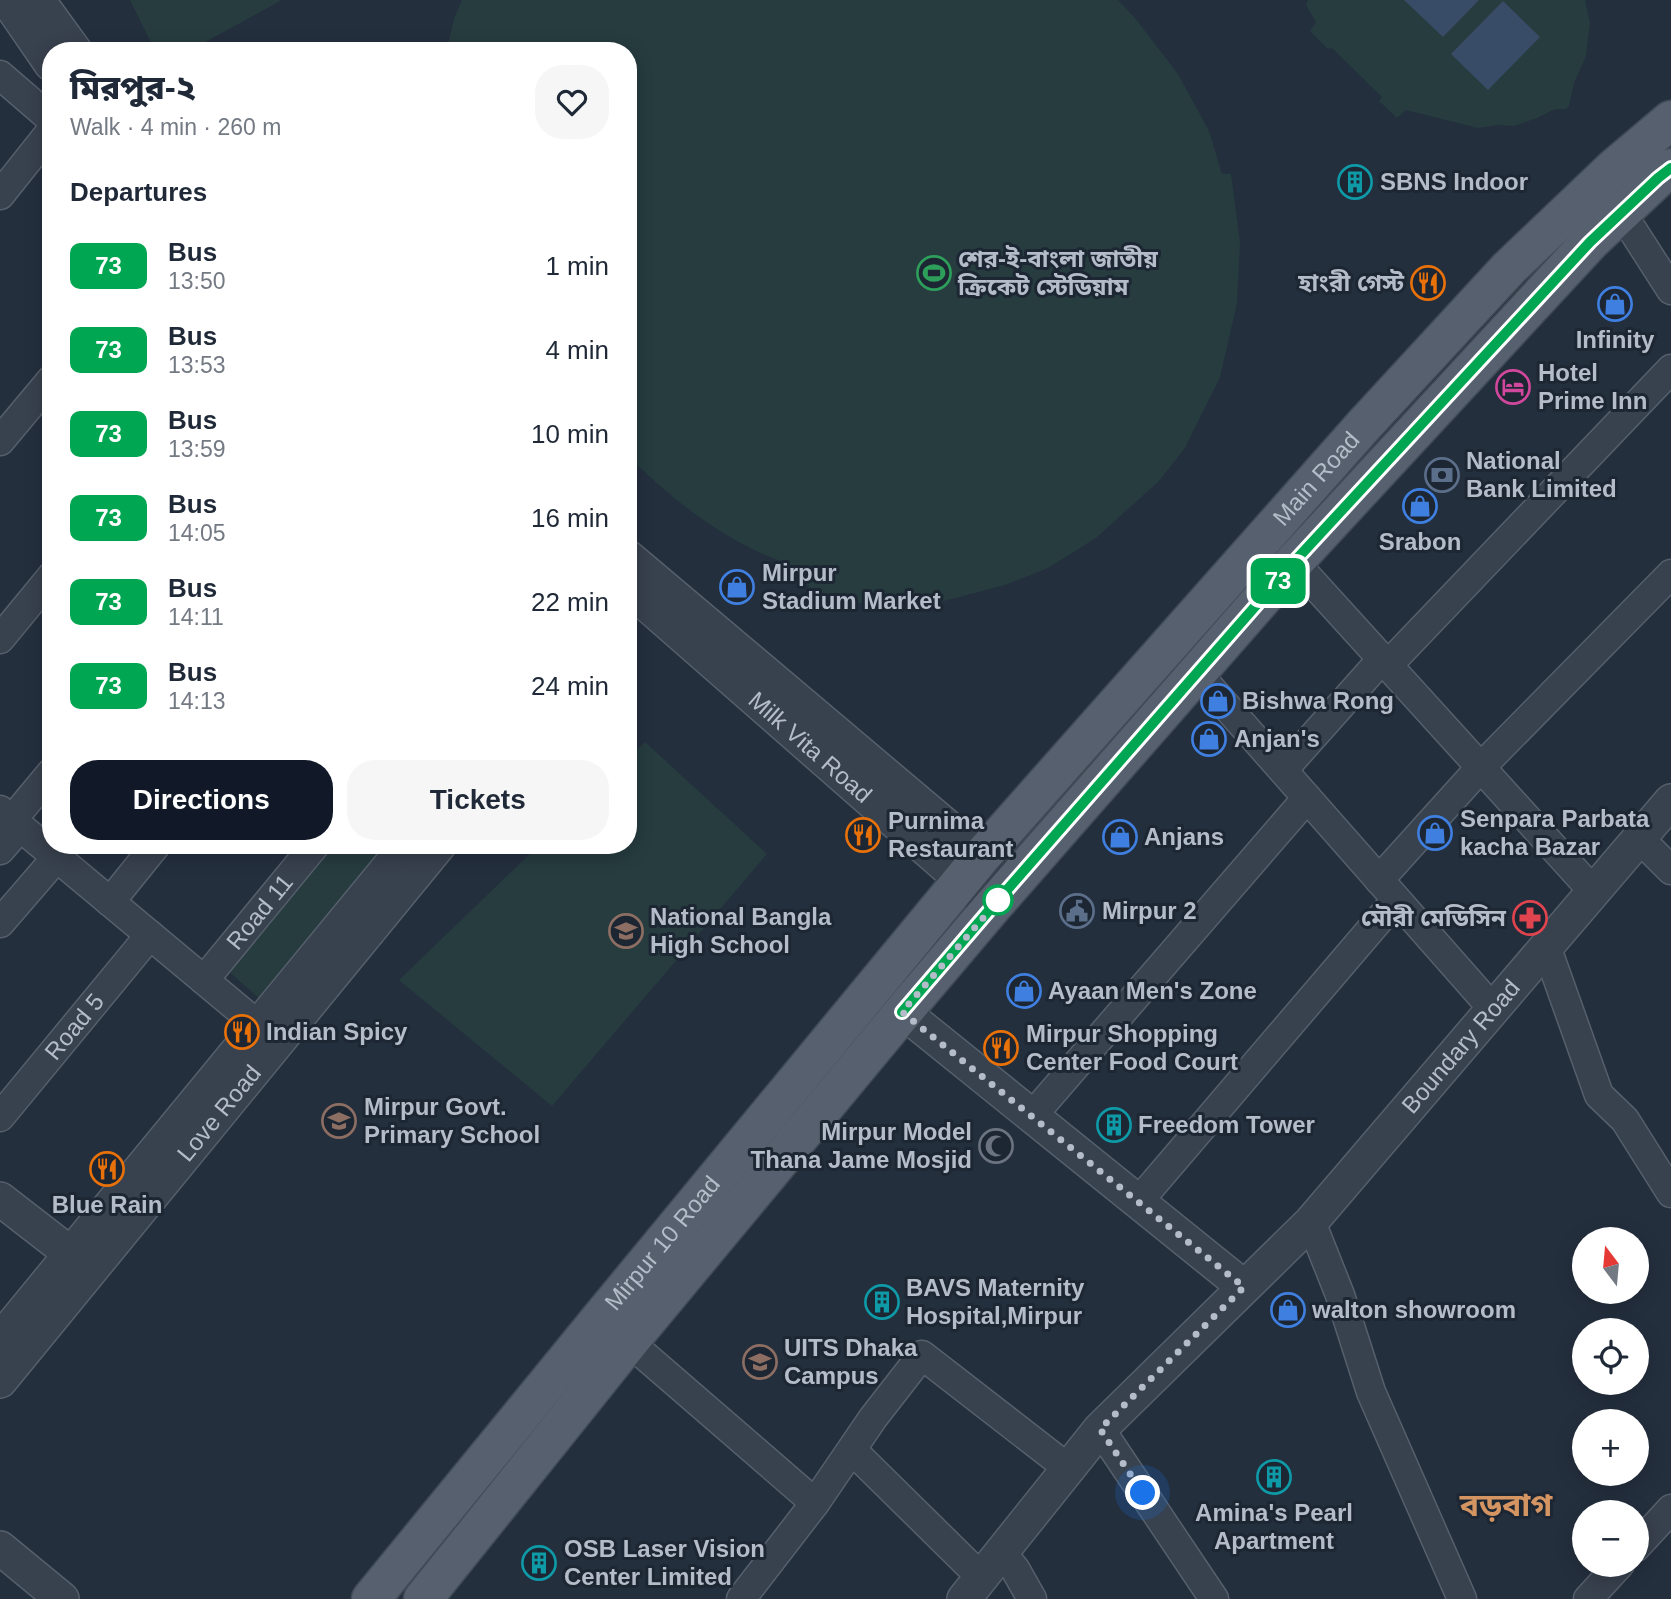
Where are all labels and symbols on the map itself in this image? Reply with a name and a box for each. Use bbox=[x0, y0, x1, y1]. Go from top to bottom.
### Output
building icon: SBNS Indoor bbox=[1336, 163, 1374, 201]
place label: SBNS Indoor bbox=[1380, 168, 1528, 195]
place label: শের-ই-বাংলা জাতীয় ক্রিকেট স্টেডিয়াম bbox=[957, 245, 1159, 300]
sports icon: শের-ই-বাংলা জাতীয় ক্রিকেট স্টেডিয়াম bbox=[915, 254, 953, 292]
restaurant icon: হাংরী গেস্ট bbox=[1409, 264, 1447, 302]
place label: হাংরী গেস্ট bbox=[1297, 269, 1404, 296]
shop icon: Infinity bbox=[1596, 285, 1634, 323]
place label: Infinity bbox=[1576, 326, 1655, 353]
place label: Hotel Prime Inn bbox=[1538, 359, 1647, 414]
hotel icon: Hotel Prime Inn bbox=[1494, 368, 1532, 406]
street label: Main Road bbox=[1267, 426, 1365, 531]
place label: National Bank Limited bbox=[1466, 447, 1617, 502]
bank icon: National Bank Limited bbox=[1423, 456, 1461, 494]
shop icon: Srabon bbox=[1401, 487, 1439, 525]
place label: Srabon bbox=[1379, 528, 1461, 555]
line badge: 73 bbox=[1246, 558, 1310, 604]
place label: Mirpur Stadium Market bbox=[762, 559, 941, 614]
shop icon: Mirpur Stadium Market bbox=[718, 568, 756, 606]
shop icon: Bishwa Rong bbox=[1199, 682, 1237, 720]
street label: Milk Vita Road bbox=[743, 686, 877, 808]
place label: Bishwa Rong bbox=[1242, 687, 1394, 714]
shop icon: Anjan's bbox=[1190, 720, 1228, 758]
place label: Anjan's bbox=[1234, 725, 1320, 752]
place label: Senpara Parbata kacha Bazar bbox=[1460, 805, 1650, 860]
place label: Purnima Restaurant bbox=[888, 807, 1013, 862]
shop icon: Senpara Parbata kacha Bazar bbox=[1416, 814, 1454, 852]
restaurant icon: Purnima Restaurant bbox=[844, 816, 882, 854]
shop icon: Anjans bbox=[1101, 818, 1139, 856]
place label: Anjans bbox=[1144, 823, 1224, 850]
street label: Road 11 bbox=[221, 869, 298, 955]
unlabelled marker bbox=[983, 885, 1013, 915]
public building icon: Mirpur 2 bbox=[1058, 892, 1096, 930]
place label: Mirpur 2 bbox=[1102, 897, 1197, 924]
pharmacy icon: মৌরী মেডিসিন bbox=[1511, 899, 1549, 937]
place label: National Bangla High School bbox=[650, 903, 832, 958]
place label: মৌরী মেডিসিন bbox=[1361, 904, 1507, 931]
school or university icon: National Bangla High School bbox=[607, 912, 645, 950]
shop icon: Ayaan Men's Zone bbox=[1005, 972, 1043, 1010]
street label: Boundary Road bbox=[1396, 974, 1525, 1119]
place label: Ayaan Men's Zone bbox=[1048, 977, 1257, 1004]
street label: Road 5 bbox=[39, 988, 109, 1065]
restaurant icon: Indian Spicy bbox=[223, 1013, 261, 1051]
place label: Indian Spicy bbox=[266, 1018, 408, 1045]
place label: Mirpur Shopping Center Food Court bbox=[1026, 1020, 1238, 1075]
restaurant icon: Mirpur Shopping Center Food Court bbox=[982, 1029, 1020, 1067]
street label: Love Road bbox=[172, 1060, 266, 1166]
place label: Mirpur Govt. Primary School bbox=[364, 1093, 540, 1148]
school or university icon: Mirpur Govt. Primary School bbox=[320, 1102, 358, 1140]
building icon: Freedom Tower bbox=[1095, 1106, 1133, 1144]
place label: Freedom Tower bbox=[1138, 1111, 1315, 1138]
place label: Mirpur Model Thana Jame Mosjid bbox=[751, 1118, 972, 1173]
mosque icon: Mirpur Model Thana Jame Mosjid bbox=[977, 1127, 1015, 1165]
restaurant icon: Blue Rain bbox=[88, 1150, 126, 1188]
street label: Mirpur 10 Road bbox=[599, 1170, 725, 1315]
place label: Blue Rain bbox=[52, 1191, 162, 1218]
north arrow bbox=[1572, 1227, 1648, 1304]
place label: BAVS Maternity Hospital,Mirpur bbox=[906, 1274, 1085, 1329]
building icon: BAVS Maternity Hospital,Mirpur bbox=[863, 1283, 901, 1321]
shop icon: walton showroom bbox=[1269, 1291, 1307, 1329]
place label: walton showroom bbox=[1311, 1296, 1516, 1323]
place label: UITS Dhaka Campus bbox=[784, 1334, 918, 1389]
school or university icon: UITS Dhaka Campus bbox=[741, 1343, 779, 1381]
building icon: Amina's Pearl Apartment bbox=[1255, 1458, 1293, 1496]
your location bbox=[1125, 1475, 1160, 1510]
district label: বড়বাগ bbox=[1459, 1487, 1553, 1523]
place label: Amina's Pearl Apartment bbox=[1195, 1499, 1353, 1554]
place label: OSB Laser Vision Center Limited bbox=[564, 1535, 765, 1590]
building icon: OSB Laser Vision Center Limited bbox=[520, 1544, 558, 1582]

